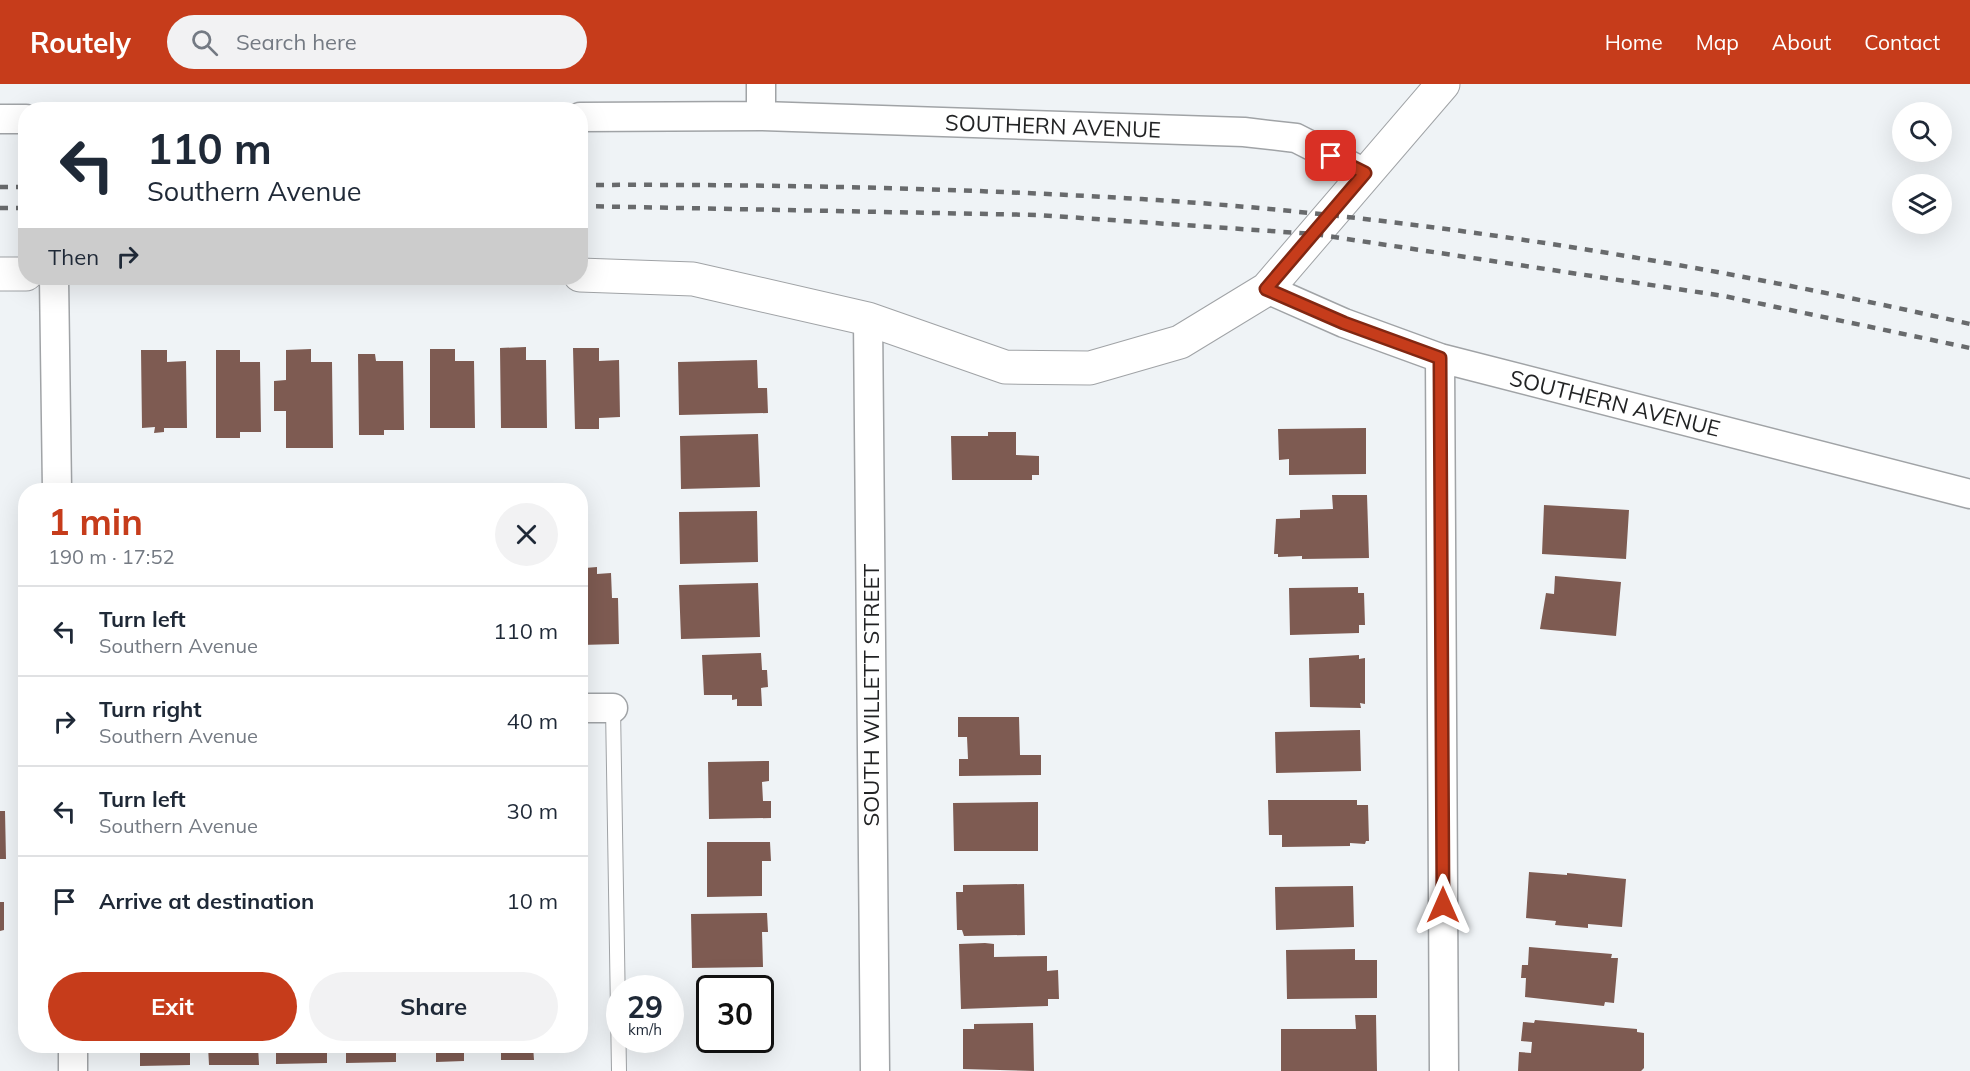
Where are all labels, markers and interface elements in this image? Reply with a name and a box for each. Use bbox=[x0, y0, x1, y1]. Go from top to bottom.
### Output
search box bbox=[167, 15, 587, 69]
text: Routely bbox=[30, 25, 131, 60]
icon: search bbox=[188, 26, 221, 59]
text: Search here bbox=[236, 28, 357, 56]
text: Home bbox=[1605, 29, 1663, 55]
text: Map bbox=[1696, 29, 1739, 55]
text: About bbox=[1772, 29, 1831, 55]
text: Contact bbox=[1864, 29, 1940, 55]
map controls bbox=[1892, 102, 1952, 234]
button: search bbox=[1892, 102, 1952, 162]
street label: SOUTHERN AVENUE bbox=[945, 108, 1161, 144]
text: 110 m bbox=[147, 122, 272, 175]
icon: left bbox=[48, 126, 126, 204]
pin bbox=[1305, 130, 1356, 181]
icon: arrive bbox=[1314, 139, 1347, 172]
text: Southern Avenue bbox=[147, 174, 362, 208]
button: layers bbox=[1892, 174, 1952, 234]
icon: right bbox=[111, 240, 144, 273]
text: Then bbox=[48, 243, 99, 271]
street label: SOUTHERN AVENUE bbox=[1507, 363, 1723, 443]
text: 1 min bbox=[48, 499, 143, 544]
button: close bbox=[495, 503, 558, 566]
text: 190 m · 17:52 bbox=[48, 544, 174, 569]
street label: SOUTH WILLETT STREET bbox=[857, 564, 885, 826]
text: Turn left bbox=[99, 605, 186, 633]
icon: left bbox=[48, 615, 81, 648]
text: 110 m bbox=[493, 617, 558, 645]
text: Southern Avenue bbox=[99, 633, 258, 658]
text: Turn right bbox=[99, 695, 202, 723]
icon: right bbox=[48, 705, 81, 738]
text: 40 m bbox=[507, 707, 558, 735]
text: Southern Avenue bbox=[99, 723, 258, 748]
text: Turn left bbox=[99, 785, 186, 813]
icon: left bbox=[48, 795, 81, 828]
text: 30 m bbox=[507, 797, 558, 825]
text: Southern Avenue bbox=[99, 813, 258, 838]
position arrow bbox=[1411, 873, 1475, 937]
icon: arrive bbox=[48, 885, 81, 918]
text: Arrive at destination bbox=[99, 887, 314, 915]
text: 10 m bbox=[507, 887, 558, 915]
button: Exit bbox=[48, 972, 297, 1041]
button: Share bbox=[309, 972, 558, 1041]
speed limit sign: 30 bbox=[696, 975, 774, 1053]
text: 29 bbox=[627, 988, 663, 1026]
text: km/h bbox=[628, 1020, 662, 1039]

